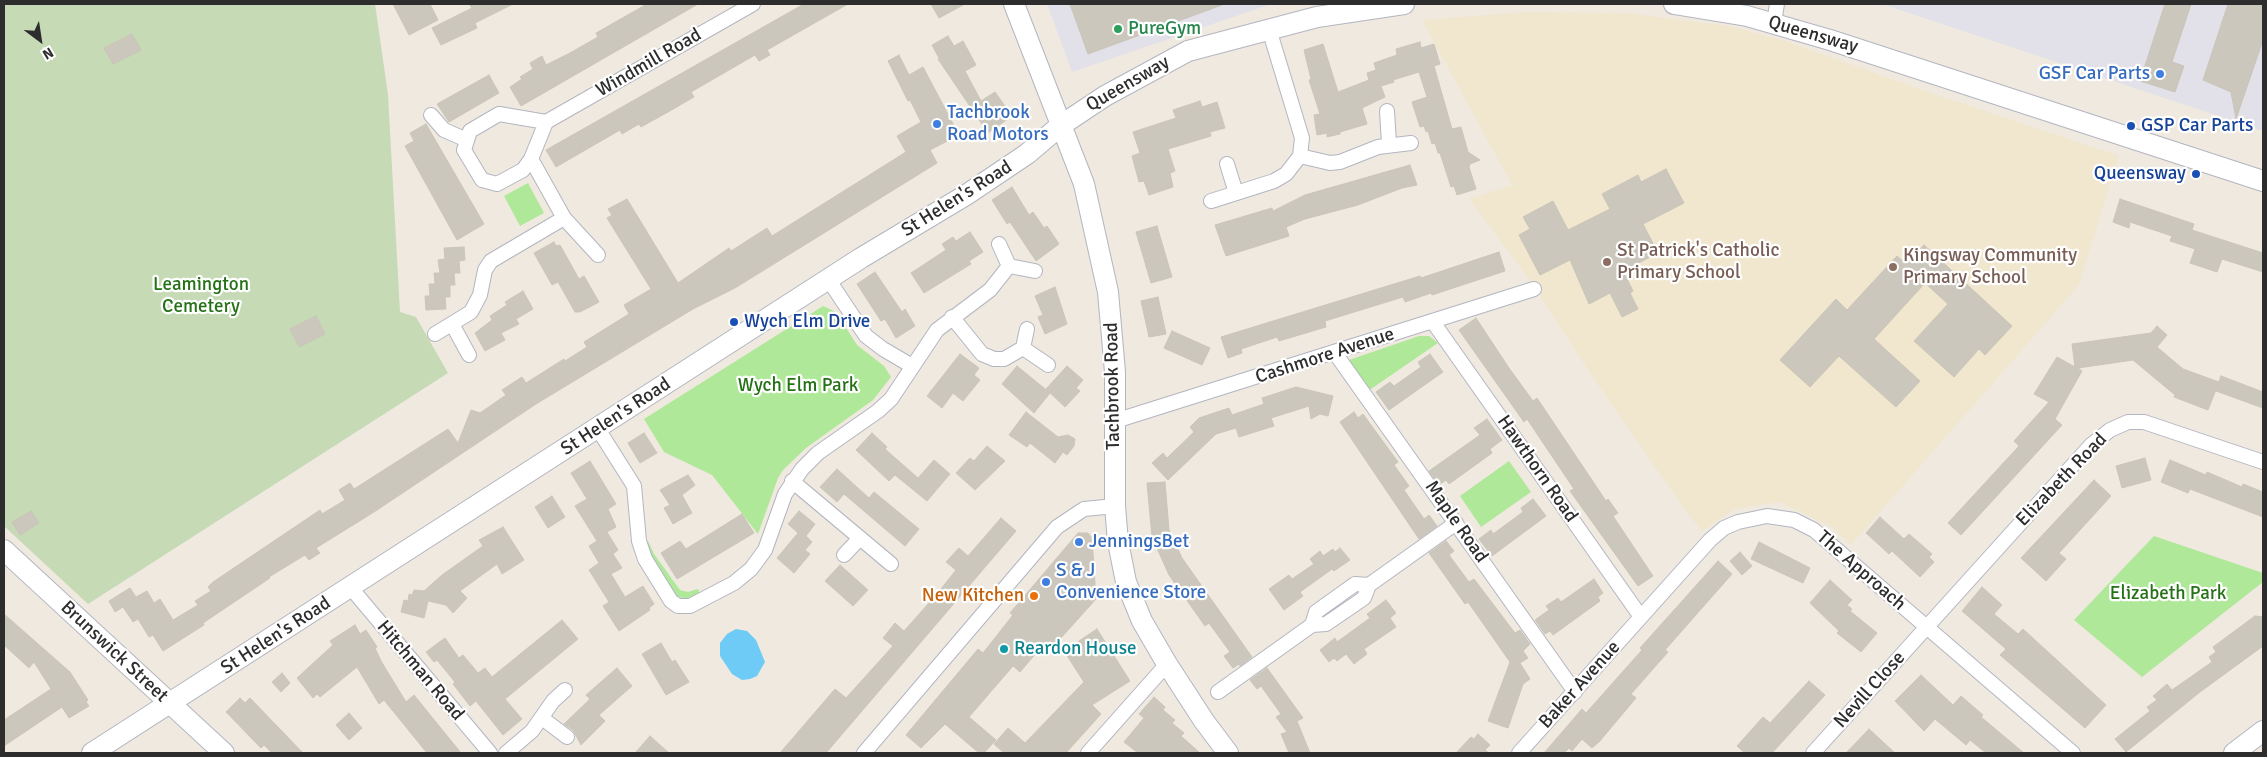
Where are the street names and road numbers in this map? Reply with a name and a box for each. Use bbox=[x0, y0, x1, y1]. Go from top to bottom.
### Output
street label: Queensway bbox=[1766, 11, 1860, 59]
street label: Windmill Road bbox=[592, 24, 706, 102]
street label: Queensway bbox=[1082, 51, 1174, 117]
street label: St Helen's Road bbox=[898, 156, 1016, 242]
street label: Tachbrook Road bbox=[1100, 322, 1126, 450]
street label: Cashmore Avenue bbox=[1253, 323, 1397, 389]
street label: St Helen's Road bbox=[557, 373, 675, 461]
street label: Hawthorn Road bbox=[1492, 411, 1582, 527]
street label: Elizabeth Road bbox=[2012, 429, 2112, 531]
street label: Maple Road bbox=[1419, 477, 1493, 567]
street label: The Approach bbox=[1812, 526, 1910, 616]
street label: St Helen's Road bbox=[217, 592, 335, 680]
street label: Brunswick Street bbox=[56, 596, 172, 708]
street label: Hitchman Road bbox=[372, 616, 468, 726]
street label: Baker Avenue bbox=[1535, 636, 1625, 734]
street label: Nevill Close bbox=[1830, 647, 1910, 733]

